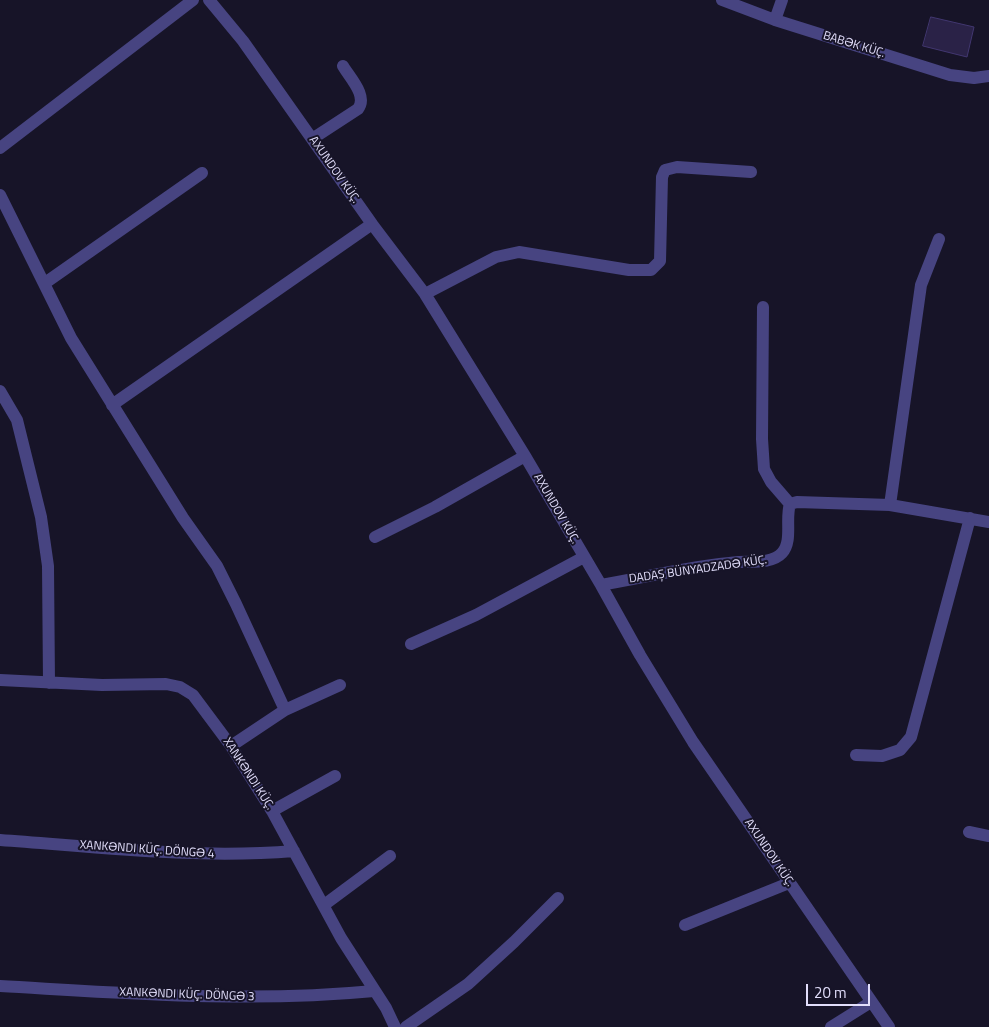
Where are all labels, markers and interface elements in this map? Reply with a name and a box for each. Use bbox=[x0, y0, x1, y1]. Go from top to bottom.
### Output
street label: BABƏK KÜÇ. bbox=[821, 29, 887, 61]
street label: AXUNDOV KÜÇ. bbox=[306, 134, 362, 206]
street label: AXUNDOV KÜÇ. bbox=[530, 471, 582, 547]
street label: DADAŞ BÜNYADZADƏ KÜÇ. bbox=[628, 553, 768, 587]
street label: XANKƏNDI KÜÇ. bbox=[219, 735, 277, 813]
street label: AXUNDOV KÜÇ. bbox=[741, 816, 797, 890]
street label: XANKƏNDI KÜÇ. DÖNGƏ 4 bbox=[79, 838, 215, 862]
scale bar bbox=[809, 974, 873, 1006]
text: 20 m bbox=[814, 981, 847, 1004]
street label: XANKƏNDI KÜÇ. DÖNGƏ 3 bbox=[119, 985, 255, 1005]

